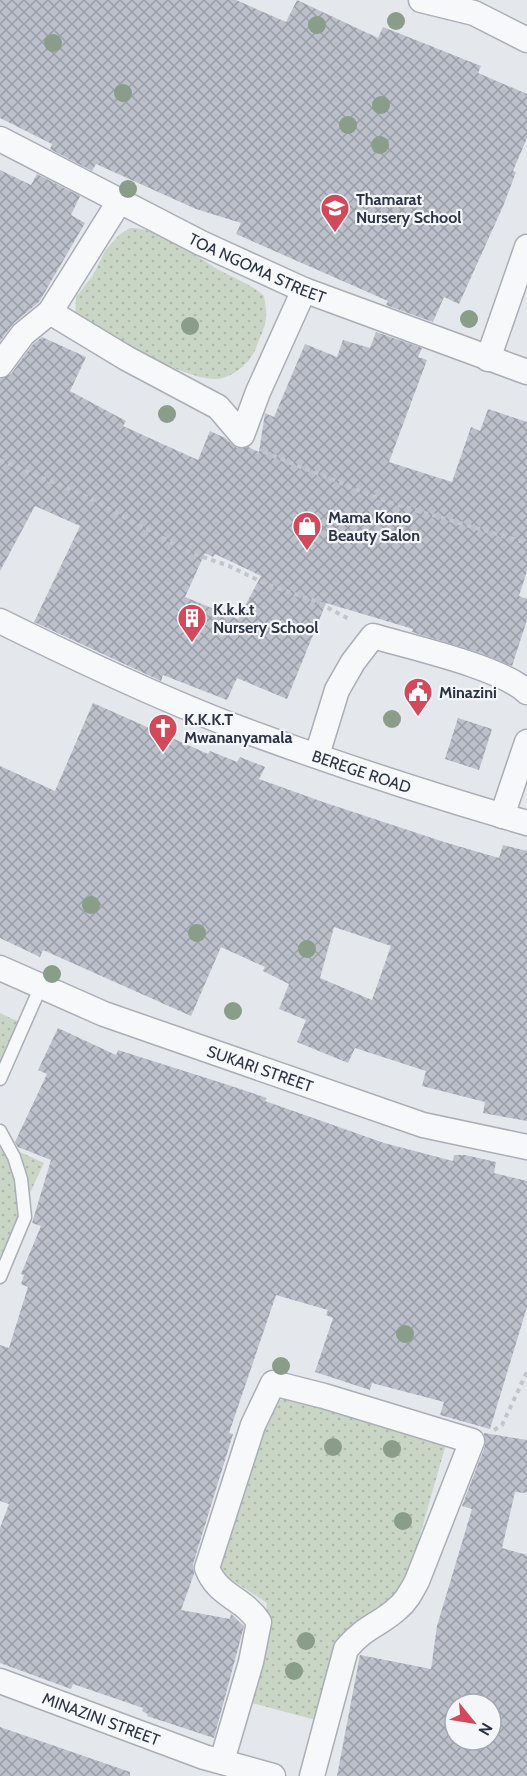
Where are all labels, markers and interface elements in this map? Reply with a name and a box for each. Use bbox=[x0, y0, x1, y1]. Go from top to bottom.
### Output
place label: Thamarat Nursery School bbox=[356, 190, 462, 227]
school or university icon: Thamarat Nursery School bbox=[319, 192, 351, 234]
street label: TOA NGOMA STREET bbox=[186, 229, 329, 307]
place label: Mama Kono Beauty Salon bbox=[328, 508, 420, 545]
shop icon: Mama Kono Beauty Salon bbox=[291, 510, 323, 552]
place label: K.k.k.t Nursery School bbox=[213, 600, 319, 637]
building icon: K.k.k.t Nursery School bbox=[176, 602, 208, 644]
public building icon: Minazini bbox=[402, 676, 434, 718]
place label: Minazini bbox=[439, 683, 497, 702]
place label: K.K.K.T Mwananyamala bbox=[184, 710, 292, 747]
church icon: K.K.K.T Mwananyamala bbox=[147, 712, 179, 754]
street label: BEREGE ROAD bbox=[310, 746, 414, 797]
street label: SUKARI STREET bbox=[205, 1041, 316, 1096]
street label: MINAZINI STREET bbox=[40, 1688, 163, 1749]
north arrow bbox=[443, 1692, 503, 1752]
text: N bbox=[475, 1720, 497, 1739]

